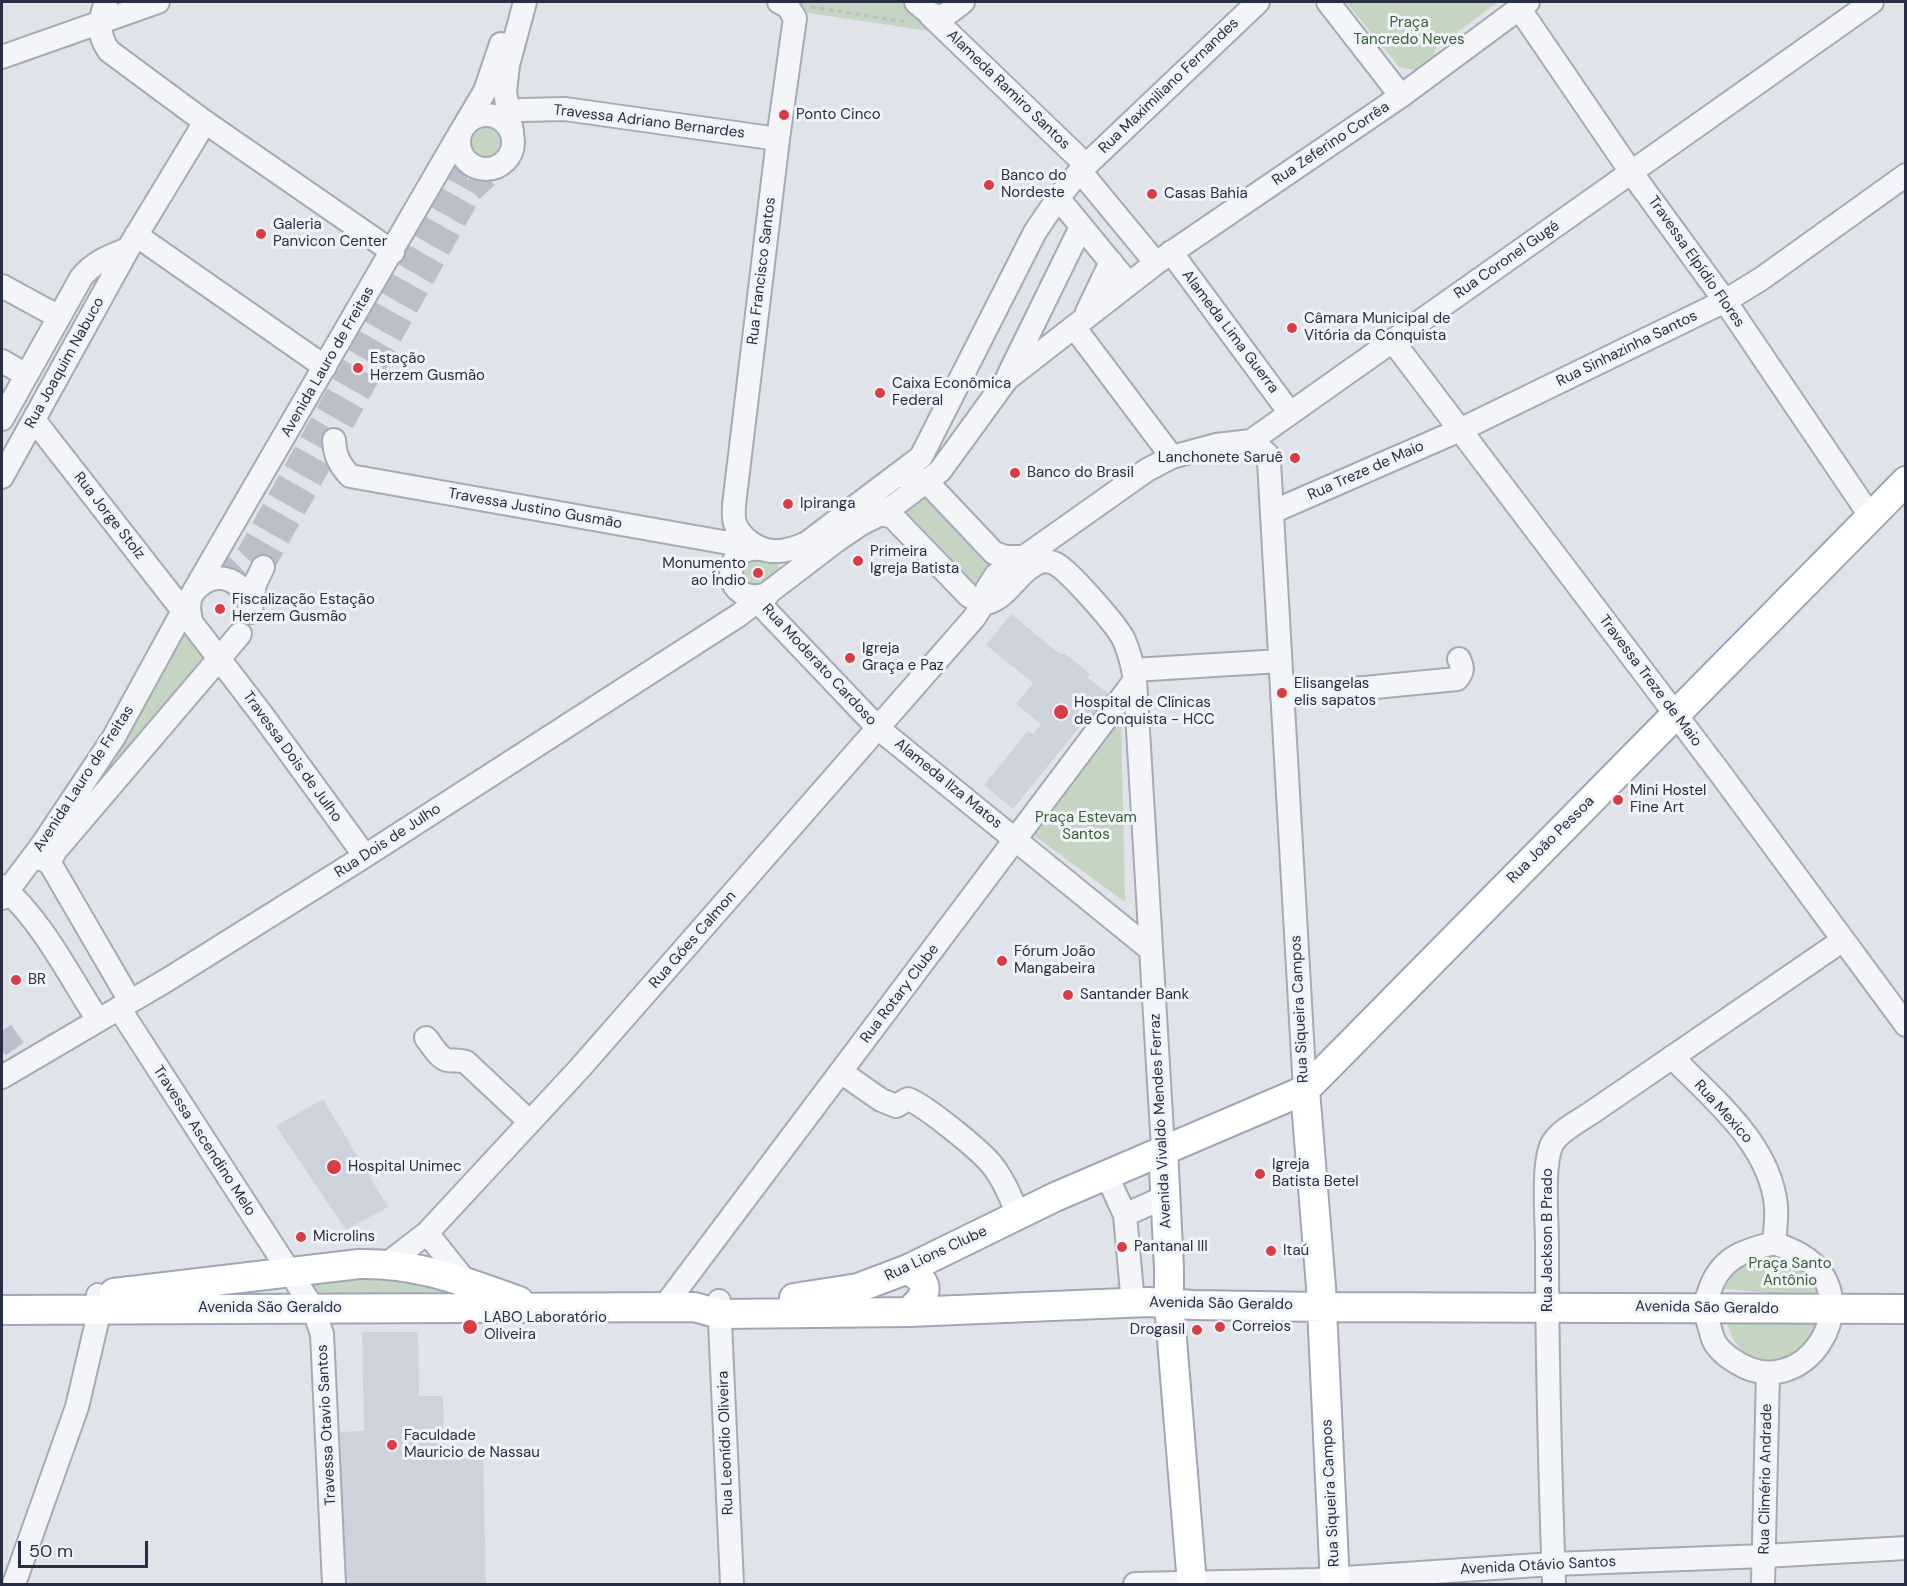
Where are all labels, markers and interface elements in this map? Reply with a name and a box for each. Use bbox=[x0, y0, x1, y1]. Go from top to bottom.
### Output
street label: Rua Maximiliano Fernandes bbox=[1095, 14, 1243, 158]
park label: Praça Tancredo Neves bbox=[1354, 14, 1464, 49]
street label: Alameda Ramiro Santos bbox=[943, 26, 1073, 154]
street label: Rua Zeferino Corrêa bbox=[1269, 98, 1393, 190]
street label: Travessa Adriano Bernardes bbox=[552, 101, 746, 143]
place label: Ponto Cinco bbox=[796, 106, 881, 124]
marker: Ponto Cinco bbox=[777, 108, 791, 122]
place label: Banco do Nordeste bbox=[1001, 167, 1067, 202]
marker: Banco do Nordeste bbox=[982, 178, 996, 192]
place label: Casas Bahia bbox=[1164, 185, 1248, 203]
marker: Casas Bahia bbox=[1145, 187, 1159, 201]
street label: Travessa Elpídio Flores bbox=[1644, 193, 1748, 331]
street label: Rua Francisco Santos bbox=[744, 196, 780, 346]
place label: Galeria Panvicon Center bbox=[273, 216, 387, 251]
street label: Rua Coronel Gugé bbox=[1451, 217, 1563, 303]
marker: Galeria Panvicon Center bbox=[254, 227, 268, 241]
street label: Alameda Lima Guerra bbox=[1178, 267, 1282, 397]
street label: Avenida Lauro de Freitas bbox=[278, 284, 378, 440]
street label: Rua Joaquim Nabuco bbox=[21, 294, 109, 432]
street label: Rua Sinhazinha Santos bbox=[1554, 307, 1700, 391]
place label: Câmara Municipal de Vitória da Conquista bbox=[1304, 310, 1451, 345]
marker: Câmara Municipal de Vitória da Conquista bbox=[1285, 321, 1299, 335]
place label: Estação Herzem Gusmão bbox=[370, 350, 485, 385]
marker: Estação Herzem Gusmão bbox=[351, 361, 365, 375]
place label: Caixa Econômica Federal bbox=[892, 375, 1011, 410]
marker: Caixa Econômica Federal bbox=[873, 386, 887, 400]
street label: Rua Treze de Maio bbox=[1305, 437, 1427, 505]
place label: Lanchonete Saruê bbox=[1158, 449, 1283, 467]
marker: Lanchonete Saruê bbox=[1288, 451, 1302, 465]
place label: Banco do Brasil bbox=[1027, 464, 1134, 482]
marker: Banco do Brasil bbox=[1008, 466, 1022, 480]
street label: Rua Jorge Stolz bbox=[69, 469, 149, 563]
street label: Travessa Justino Gusmão bbox=[447, 485, 623, 533]
place label: Ipiranga bbox=[800, 495, 855, 513]
marker: Ipiranga bbox=[781, 497, 795, 511]
place label: Primeira Igreja Batista bbox=[870, 543, 959, 578]
marker: Primeira Igreja Batista bbox=[851, 554, 865, 568]
place label: Monumento ao Índio bbox=[662, 555, 746, 590]
marker: Monumento ao Índio bbox=[751, 566, 765, 580]
place label: Fiscalização Estação Herzem Gusmão bbox=[232, 591, 375, 626]
street label: Rua Moderato Cardoso bbox=[758, 600, 880, 730]
marker: Fiscalização Estação Herzem Gusmão bbox=[213, 602, 227, 616]
street label: Travessa Treze de Maio bbox=[1595, 612, 1705, 750]
place label: Igreja Graça e Paz bbox=[862, 640, 944, 675]
marker: Igreja Graça e Paz bbox=[843, 651, 857, 665]
place label: Elisangelas elis sapatos bbox=[1294, 675, 1376, 710]
marker: Elisangelas elis sapatos bbox=[1275, 686, 1289, 700]
street label: Travessa Dois de Julho bbox=[238, 688, 346, 826]
place label: Hospital de Clínicas de Conquista - HCC bbox=[1074, 694, 1215, 729]
street label: Avenida Lauro de Freitas bbox=[30, 703, 138, 855]
marker: Hospital de Clínicas de Conquista - HCC bbox=[1052, 703, 1070, 721]
street label: Alameda Ilza Matos bbox=[890, 735, 1006, 833]
place label: Mini Hostel Fine Art bbox=[1630, 782, 1706, 817]
street label: Rua João Pessoa bbox=[1504, 793, 1598, 887]
marker: Mini Hostel Fine Art bbox=[1611, 793, 1625, 807]
street label: Rua Dois de Julho bbox=[332, 800, 444, 882]
park label: Praça Estevam Santos bbox=[1035, 809, 1137, 844]
street label: Rua Góes Calmon bbox=[646, 888, 740, 992]
street label: Rua Siqueira Campos bbox=[1287, 935, 1313, 1083]
street label: Rua Rotary Clube bbox=[857, 941, 943, 1047]
place label: Fórum João Mangabeira bbox=[1014, 943, 1096, 978]
marker: Fórum João Mangabeira bbox=[995, 954, 1009, 968]
place label: BR bbox=[28, 971, 46, 989]
marker: BR bbox=[9, 973, 23, 987]
place label: Santander Bank bbox=[1080, 986, 1189, 1004]
marker: Santander Bank bbox=[1061, 988, 1075, 1002]
street label: Avenida Vivaldo Mendes Ferraz bbox=[1146, 1013, 1176, 1229]
street label: Travessa Ascendino Melo bbox=[149, 1063, 259, 1219]
street label: Rua Mexico bbox=[1690, 1077, 1756, 1147]
place label: Igreja Batista Betel bbox=[1272, 1156, 1359, 1191]
marker: Hospital Unimec bbox=[325, 1158, 343, 1176]
place label: Hospital Unimec bbox=[348, 1158, 462, 1176]
marker: Igreja Batista Betel bbox=[1253, 1167, 1267, 1181]
street label: Rua Jackson B Prado bbox=[1539, 1168, 1557, 1312]
street label: Rua Lions Clube bbox=[882, 1222, 990, 1286]
place label: Microlins bbox=[313, 1228, 375, 1246]
marker: Microlins bbox=[294, 1230, 308, 1244]
place label: Pantanal III bbox=[1134, 1238, 1208, 1256]
marker: Pantanal III bbox=[1115, 1240, 1129, 1254]
place label: Itaú bbox=[1283, 1242, 1309, 1260]
marker: Itaú bbox=[1264, 1244, 1278, 1258]
park label: Praça Santo Antônio bbox=[1748, 1255, 1832, 1290]
street label: Avenida São Geraldo bbox=[1149, 1294, 1293, 1314]
street label: Avenida São Geraldo bbox=[1635, 1298, 1779, 1318]
street label: Avenida São Geraldo bbox=[198, 1299, 342, 1317]
place label: LABO Laboratório Oliveira bbox=[484, 1309, 607, 1344]
marker: LABO Laboratório Oliveira bbox=[461, 1318, 479, 1336]
place label: Correios bbox=[1232, 1318, 1291, 1336]
marker: Correios bbox=[1213, 1320, 1227, 1334]
place label: Drogasil bbox=[1130, 1321, 1185, 1339]
marker: Drogasil bbox=[1190, 1323, 1204, 1337]
street label: Travessa Otavio Santos bbox=[314, 1344, 340, 1506]
street label: Rua Leonídio Oliveira bbox=[714, 1371, 738, 1515]
street label: Rua Climério Andrade bbox=[1756, 1403, 1776, 1555]
street label: Rua Siqueira Campos bbox=[1318, 1419, 1344, 1567]
place label: Faculdade Mauricio de Nassau bbox=[404, 1427, 540, 1462]
marker: Faculdade Mauricio de Nassau bbox=[385, 1438, 399, 1452]
scale bar bbox=[21, 1529, 152, 1567]
text: 50 m bbox=[29, 1539, 73, 1563]
street label: Avenida Otávio Santos bbox=[1459, 1553, 1617, 1579]

